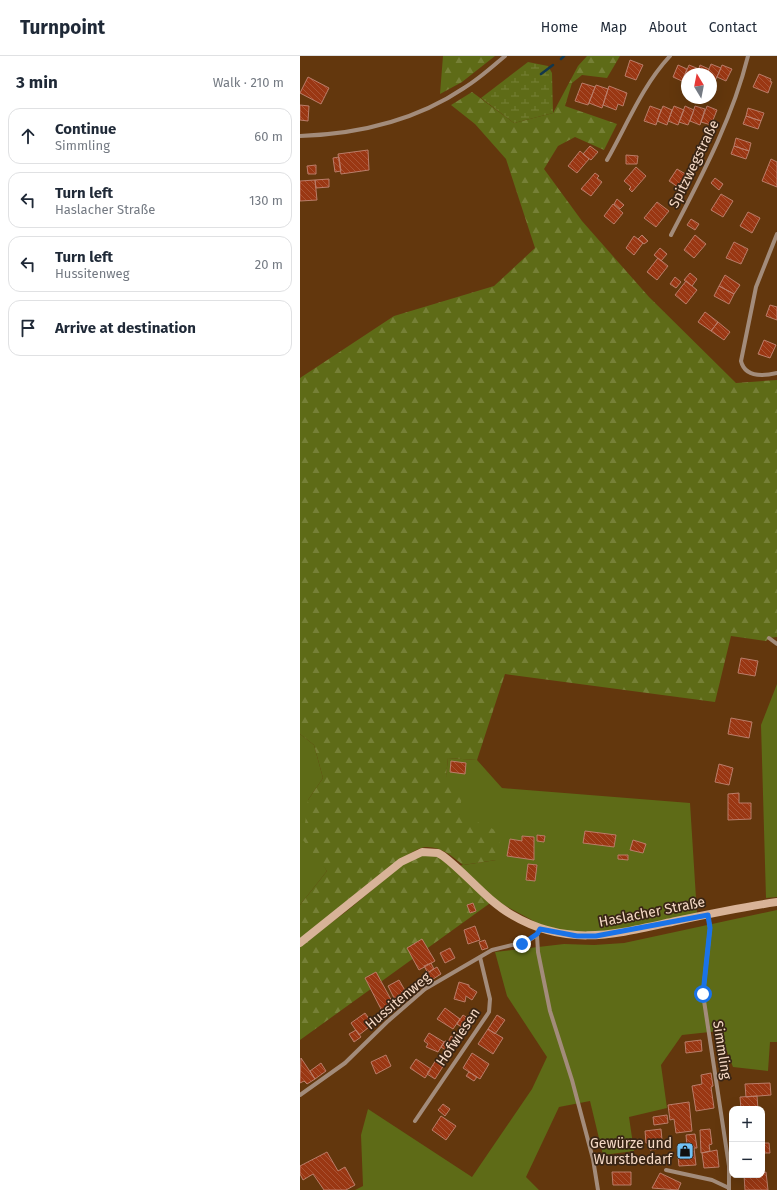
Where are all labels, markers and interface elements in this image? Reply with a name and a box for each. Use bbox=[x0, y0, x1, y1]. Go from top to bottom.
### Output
text: Turnpoint bbox=[20, 16, 105, 39]
text: Home bbox=[541, 19, 578, 36]
text: Map bbox=[600, 19, 627, 36]
text: About bbox=[649, 19, 687, 36]
text: Contact bbox=[709, 19, 757, 36]
north arrow bbox=[681, 68, 717, 104]
text: 3 min bbox=[16, 72, 58, 93]
text: Walk · 210 m bbox=[213, 75, 284, 90]
street label: Spitzwegstraße bbox=[665, 117, 723, 211]
text: Continue bbox=[55, 120, 116, 138]
icon: ahead bbox=[17, 125, 39, 147]
text: 60 m bbox=[254, 129, 283, 144]
text: Simmling bbox=[55, 138, 110, 153]
text: Turn left bbox=[55, 184, 113, 202]
icon: left bbox=[17, 189, 39, 211]
text: 130 m bbox=[249, 193, 283, 208]
text: Haslacher Straße bbox=[55, 202, 155, 217]
text: Turn left bbox=[55, 248, 113, 266]
icon: left bbox=[17, 253, 39, 275]
text: 20 m bbox=[255, 257, 283, 272]
text: Hussitenweg bbox=[55, 266, 129, 281]
icon: arrive bbox=[17, 317, 39, 339]
text: Arrive at destination bbox=[55, 319, 196, 337]
street label: Haslacher Straße bbox=[597, 893, 707, 931]
route end bbox=[513, 935, 531, 953]
street label: Hussitenweg bbox=[362, 968, 435, 1033]
route start bbox=[694, 985, 712, 1003]
street label: Hofwiesen bbox=[432, 1005, 484, 1069]
street label: Simmling bbox=[709, 1019, 735, 1081]
map controls bbox=[729, 1106, 765, 1178]
button: + bbox=[729, 1106, 765, 1142]
place label: Gewürze und Wurstbedarf bbox=[590, 1135, 673, 1168]
shop icon: Gewürze und Wurstbedarf bbox=[675, 1141, 695, 1161]
button: − bbox=[729, 1142, 765, 1178]

